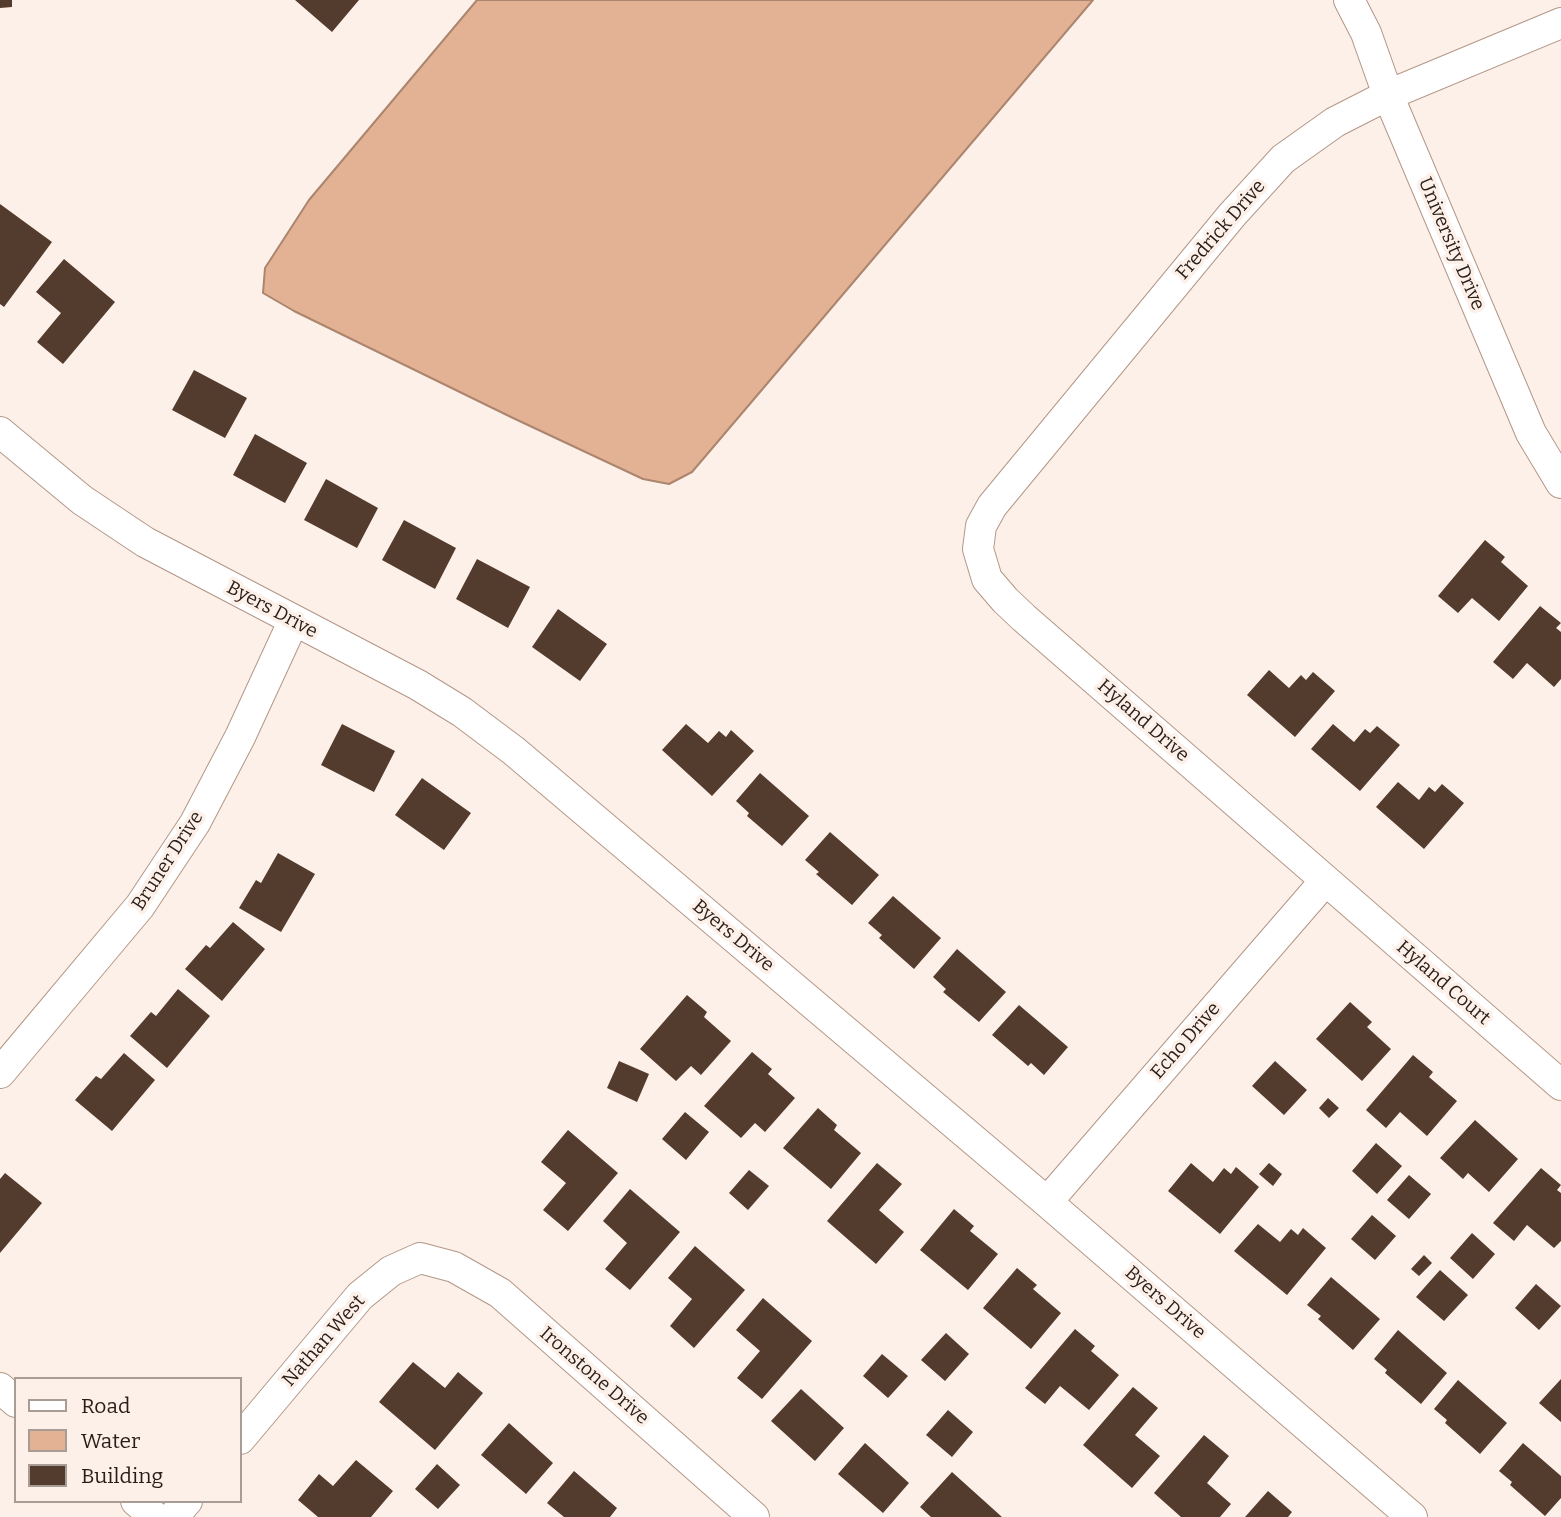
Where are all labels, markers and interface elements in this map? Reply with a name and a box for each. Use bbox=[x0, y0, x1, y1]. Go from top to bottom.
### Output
street label: University Drive bbox=[1413, 174, 1489, 314]
street label: Fredrick Drive bbox=[1172, 176, 1270, 284]
street label: Byers Drive bbox=[223, 577, 321, 643]
street label: Hyland Drive bbox=[1093, 675, 1193, 767]
street label: Bruner Drive bbox=[128, 807, 208, 915]
street label: Byers Drive bbox=[688, 895, 778, 977]
street label: Hyland Court bbox=[1391, 936, 1495, 1030]
street label: Echo Drive bbox=[1146, 998, 1226, 1084]
street label: Byers Drive bbox=[1120, 1262, 1210, 1344]
street label: Nathan West bbox=[278, 1290, 370, 1392]
street label: Ironstone Drive bbox=[535, 1322, 653, 1430]
legend bbox=[14, 1377, 242, 1503]
text: Road bbox=[81, 1393, 130, 1419]
text: Water bbox=[81, 1428, 140, 1454]
text: Building bbox=[81, 1463, 163, 1489]

